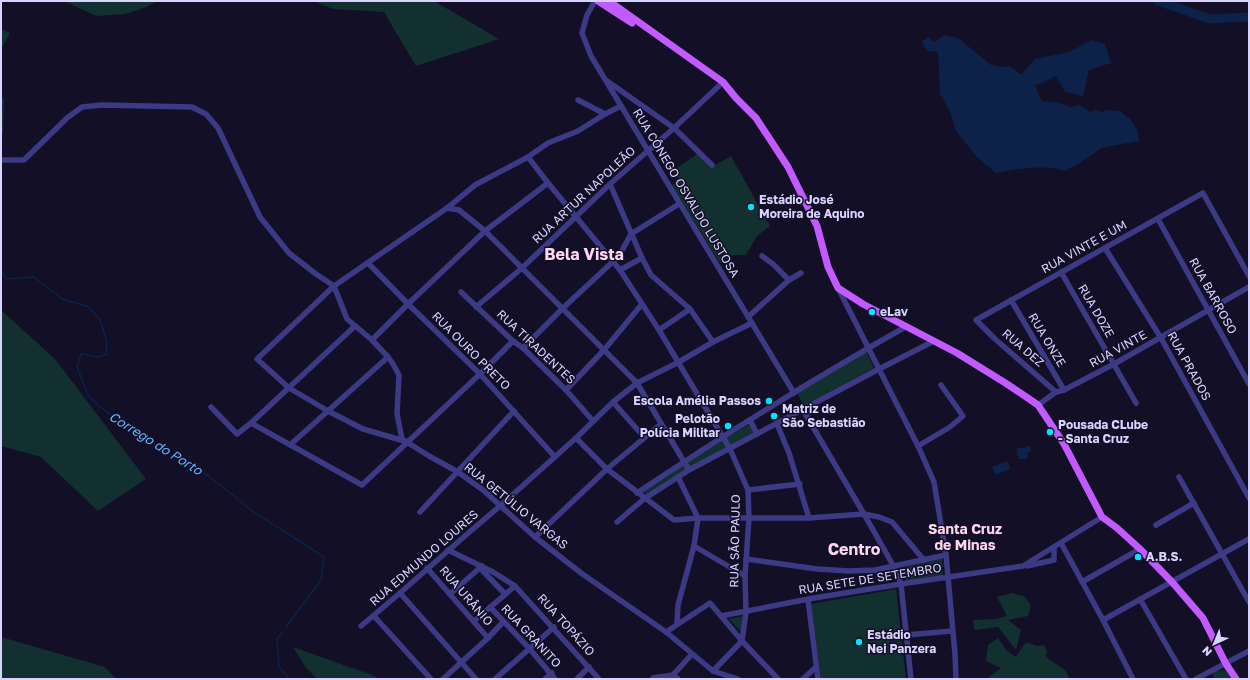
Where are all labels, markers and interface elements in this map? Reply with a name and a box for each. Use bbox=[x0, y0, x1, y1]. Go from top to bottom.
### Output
street label: RUA CÔNEGO OSVALDO LUSTOSA bbox=[630, 106, 743, 280]
street label: RUA ARTUR NAPOLEÃO bbox=[529, 143, 638, 246]
place label: Estádio José Moreira de Aquino bbox=[759, 192, 864, 221]
marker: Estádio José Moreira de Aquino bbox=[746, 202, 756, 212]
street label: RUA VINTE E UM bbox=[1038, 217, 1129, 276]
district label: Bela Vista bbox=[544, 244, 624, 264]
street label: RUA BARROSO bbox=[1186, 255, 1241, 337]
street label: RUA DOZE bbox=[1075, 281, 1118, 340]
place label: eLav bbox=[880, 304, 909, 319]
street label: RUA TIRADENTES bbox=[494, 306, 579, 387]
marker: eLav bbox=[867, 307, 877, 317]
street label: RUA OURO PRETO bbox=[429, 308, 514, 393]
street label: RUA ONZE bbox=[1026, 310, 1069, 369]
street label: RUA DEZ bbox=[999, 325, 1047, 370]
street label: RUA VINTE bbox=[1086, 327, 1149, 370]
street label: RUA PRADOS bbox=[1164, 329, 1215, 403]
place label: Escola Amélia Passos bbox=[633, 393, 761, 408]
marker: Escola Amélia Passos bbox=[764, 396, 774, 406]
place label: Matriz de São Sebastião bbox=[782, 401, 866, 430]
water label: Corrego do Porto bbox=[106, 408, 207, 479]
place label: Pelotão Polícia Militar bbox=[640, 411, 720, 440]
marker: Matriz de São Sebastião bbox=[769, 411, 779, 421]
place label: Pousada CLube - Santa Cruz bbox=[1058, 417, 1148, 446]
marker: Pelotão Polícia Militar bbox=[723, 421, 733, 431]
marker: Pousada CLube - Santa Cruz bbox=[1045, 427, 1055, 437]
street label: RUA GETÚLIO VARGAS bbox=[461, 459, 571, 552]
street label: RUA SÃO PAULO bbox=[726, 494, 743, 588]
street label: RUA EDMUNDO LOURES bbox=[366, 506, 481, 609]
district label: Santa Cruz de Minas bbox=[928, 520, 1002, 553]
district label: Centro bbox=[828, 539, 881, 559]
place label: A.B.S. bbox=[1146, 549, 1182, 564]
marker: A.B.S. bbox=[1133, 552, 1143, 562]
street label: RUA SETE DE SETEMBRO bbox=[797, 560, 942, 597]
street label: RUA URÂNIO bbox=[436, 563, 496, 629]
street label: RUA TOPÁZIO bbox=[535, 591, 598, 659]
street label: RUA GRANITO bbox=[498, 601, 565, 671]
north arrow bbox=[1194, 624, 1234, 664]
place label: Estádio Nei Panzera bbox=[867, 627, 936, 656]
marker: Estádio Nei Panzera bbox=[854, 637, 864, 647]
text: N bbox=[1199, 644, 1214, 659]

